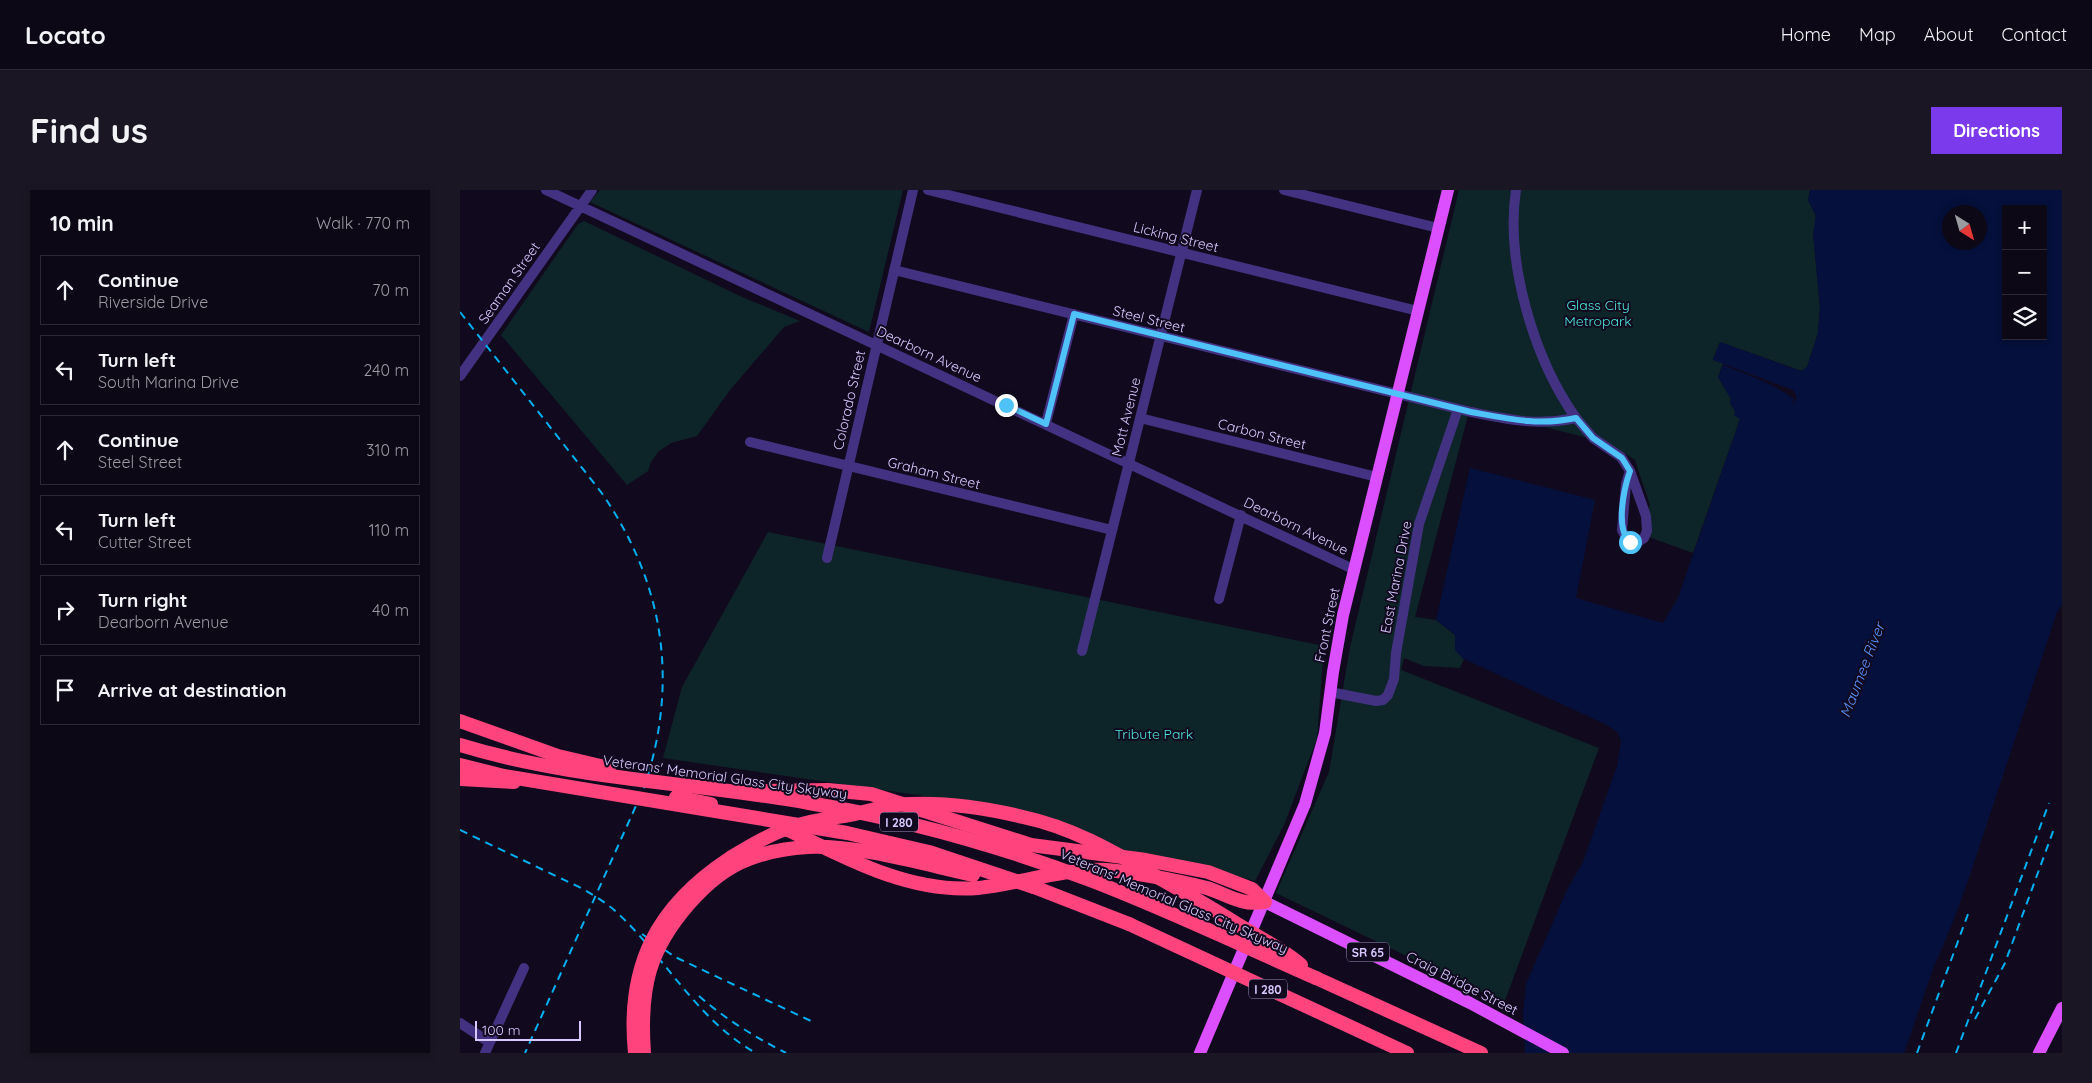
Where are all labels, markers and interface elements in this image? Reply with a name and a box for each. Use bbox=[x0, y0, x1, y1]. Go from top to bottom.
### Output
text: Locato bbox=[25, 20, 106, 50]
text: Home bbox=[1781, 23, 1831, 46]
text: Map bbox=[1859, 23, 1896, 46]
text: About bbox=[1924, 23, 1974, 46]
text: Contact bbox=[2002, 23, 2067, 46]
button: Directions bbox=[1931, 107, 2062, 154]
text: Find us bbox=[30, 108, 148, 152]
north arrow bbox=[1942, 205, 1987, 250]
map controls bbox=[2002, 205, 2047, 340]
button: + bbox=[2002, 205, 2047, 250]
text: 10 min bbox=[50, 210, 114, 236]
text: Walk · 770 m bbox=[316, 213, 410, 233]
street label: Licking Street bbox=[1132, 218, 1221, 256]
street label: Seaman Street bbox=[474, 238, 544, 327]
button: − bbox=[2002, 250, 2047, 295]
text: Continue bbox=[98, 268, 179, 292]
icon: ahead bbox=[51, 276, 79, 304]
text: 70 m bbox=[372, 280, 409, 300]
text: Riverside Drive bbox=[98, 292, 208, 312]
button: layers bbox=[2002, 295, 2047, 340]
park label: Glass City Metropark bbox=[1564, 296, 1632, 330]
street label: Steel Street bbox=[1111, 301, 1187, 337]
street label: Dearborn Avenue bbox=[873, 322, 985, 386]
text: Turn left bbox=[98, 348, 176, 372]
street label: Colorado Street bbox=[829, 348, 869, 452]
icon: left bbox=[51, 356, 79, 384]
text: 240 m bbox=[363, 360, 409, 380]
text: South Marina Drive bbox=[98, 372, 239, 392]
street label: Mott Avenue bbox=[1107, 375, 1145, 459]
route end bbox=[995, 394, 1018, 417]
street label: Carbon Street bbox=[1216, 414, 1308, 454]
text: Continue bbox=[98, 428, 179, 452]
icon: ahead bbox=[51, 436, 79, 464]
text: 310 m bbox=[366, 440, 409, 460]
text: Steel Street bbox=[98, 452, 182, 472]
street label: Graham Street bbox=[886, 453, 982, 493]
street label: Dearborn Avenue bbox=[1241, 493, 1351, 559]
text: Turn left bbox=[98, 508, 176, 532]
icon: left bbox=[51, 516, 79, 544]
street label: East Marina Drive bbox=[1376, 519, 1416, 635]
text: 110 m bbox=[369, 520, 409, 540]
route start bbox=[1619, 531, 1642, 554]
text: Cutter Street bbox=[98, 532, 192, 552]
street label: Front Street bbox=[1310, 586, 1344, 664]
text: Turn right bbox=[98, 588, 187, 612]
icon: right bbox=[51, 596, 79, 624]
text: 40 m bbox=[372, 600, 409, 620]
text: Dearborn Avenue bbox=[98, 612, 228, 632]
water label: Maumee River bbox=[1835, 618, 1890, 720]
icon: arrive bbox=[51, 676, 79, 704]
text: Arrive at destination bbox=[98, 678, 287, 702]
park label: Tribute Park bbox=[1115, 725, 1193, 743]
street label: Veterans' Memorial Glass City Skyway bbox=[602, 751, 848, 803]
road number: I 280 bbox=[880, 812, 918, 832]
street label: Veterans' Memorial Glass City Skyway bbox=[1057, 845, 1291, 957]
road number: SR 65 bbox=[1347, 942, 1389, 962]
street label: Craig Bridge Street bbox=[1403, 947, 1521, 1019]
road number: I 280 bbox=[1249, 980, 1287, 999]
scale bar bbox=[475, 1018, 581, 1041]
text: 100 m bbox=[482, 1021, 520, 1039]

